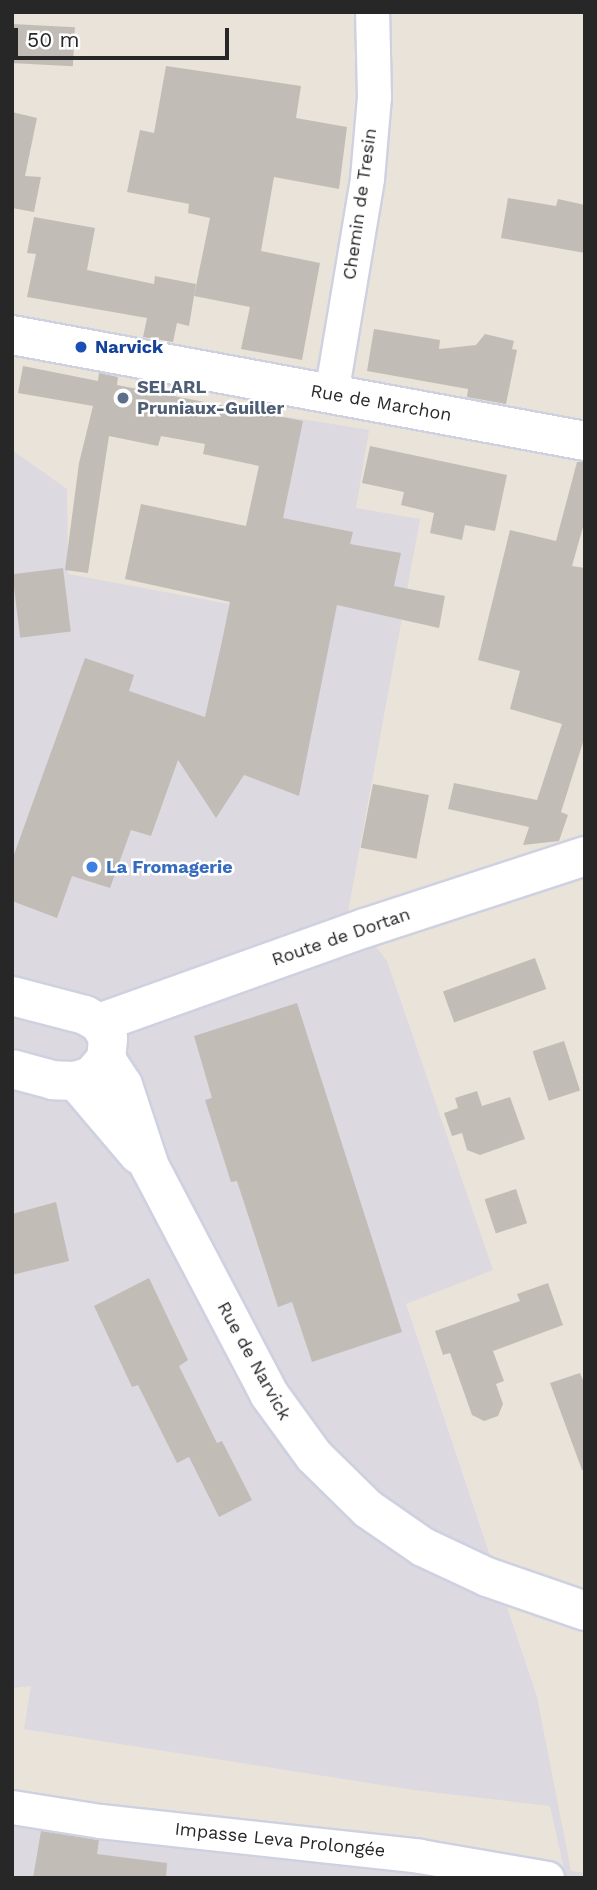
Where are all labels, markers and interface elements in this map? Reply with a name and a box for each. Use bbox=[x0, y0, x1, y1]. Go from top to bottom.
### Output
scale bar bbox=[18, 14, 233, 58]
text: 50 m bbox=[27, 27, 79, 52]
street label: Chemin de Tresin bbox=[339, 127, 381, 281]
place label: Narvick bbox=[95, 336, 163, 358]
marker: Narvick bbox=[73, 339, 89, 355]
place label: SELARL Pruniaux-Guiller bbox=[137, 377, 284, 420]
street label: Rue de Marchon bbox=[309, 380, 453, 426]
marker: SELARL Pruniaux-Guiller bbox=[115, 390, 131, 406]
place label: La Fromagerie bbox=[106, 856, 233, 878]
marker: La Fromagerie bbox=[84, 859, 100, 875]
street label: Route de Dortan bbox=[269, 903, 413, 971]
street label: Rue de Narvick bbox=[212, 1298, 296, 1424]
street label: Impasse Leva Prolongée bbox=[173, 1818, 387, 1862]

